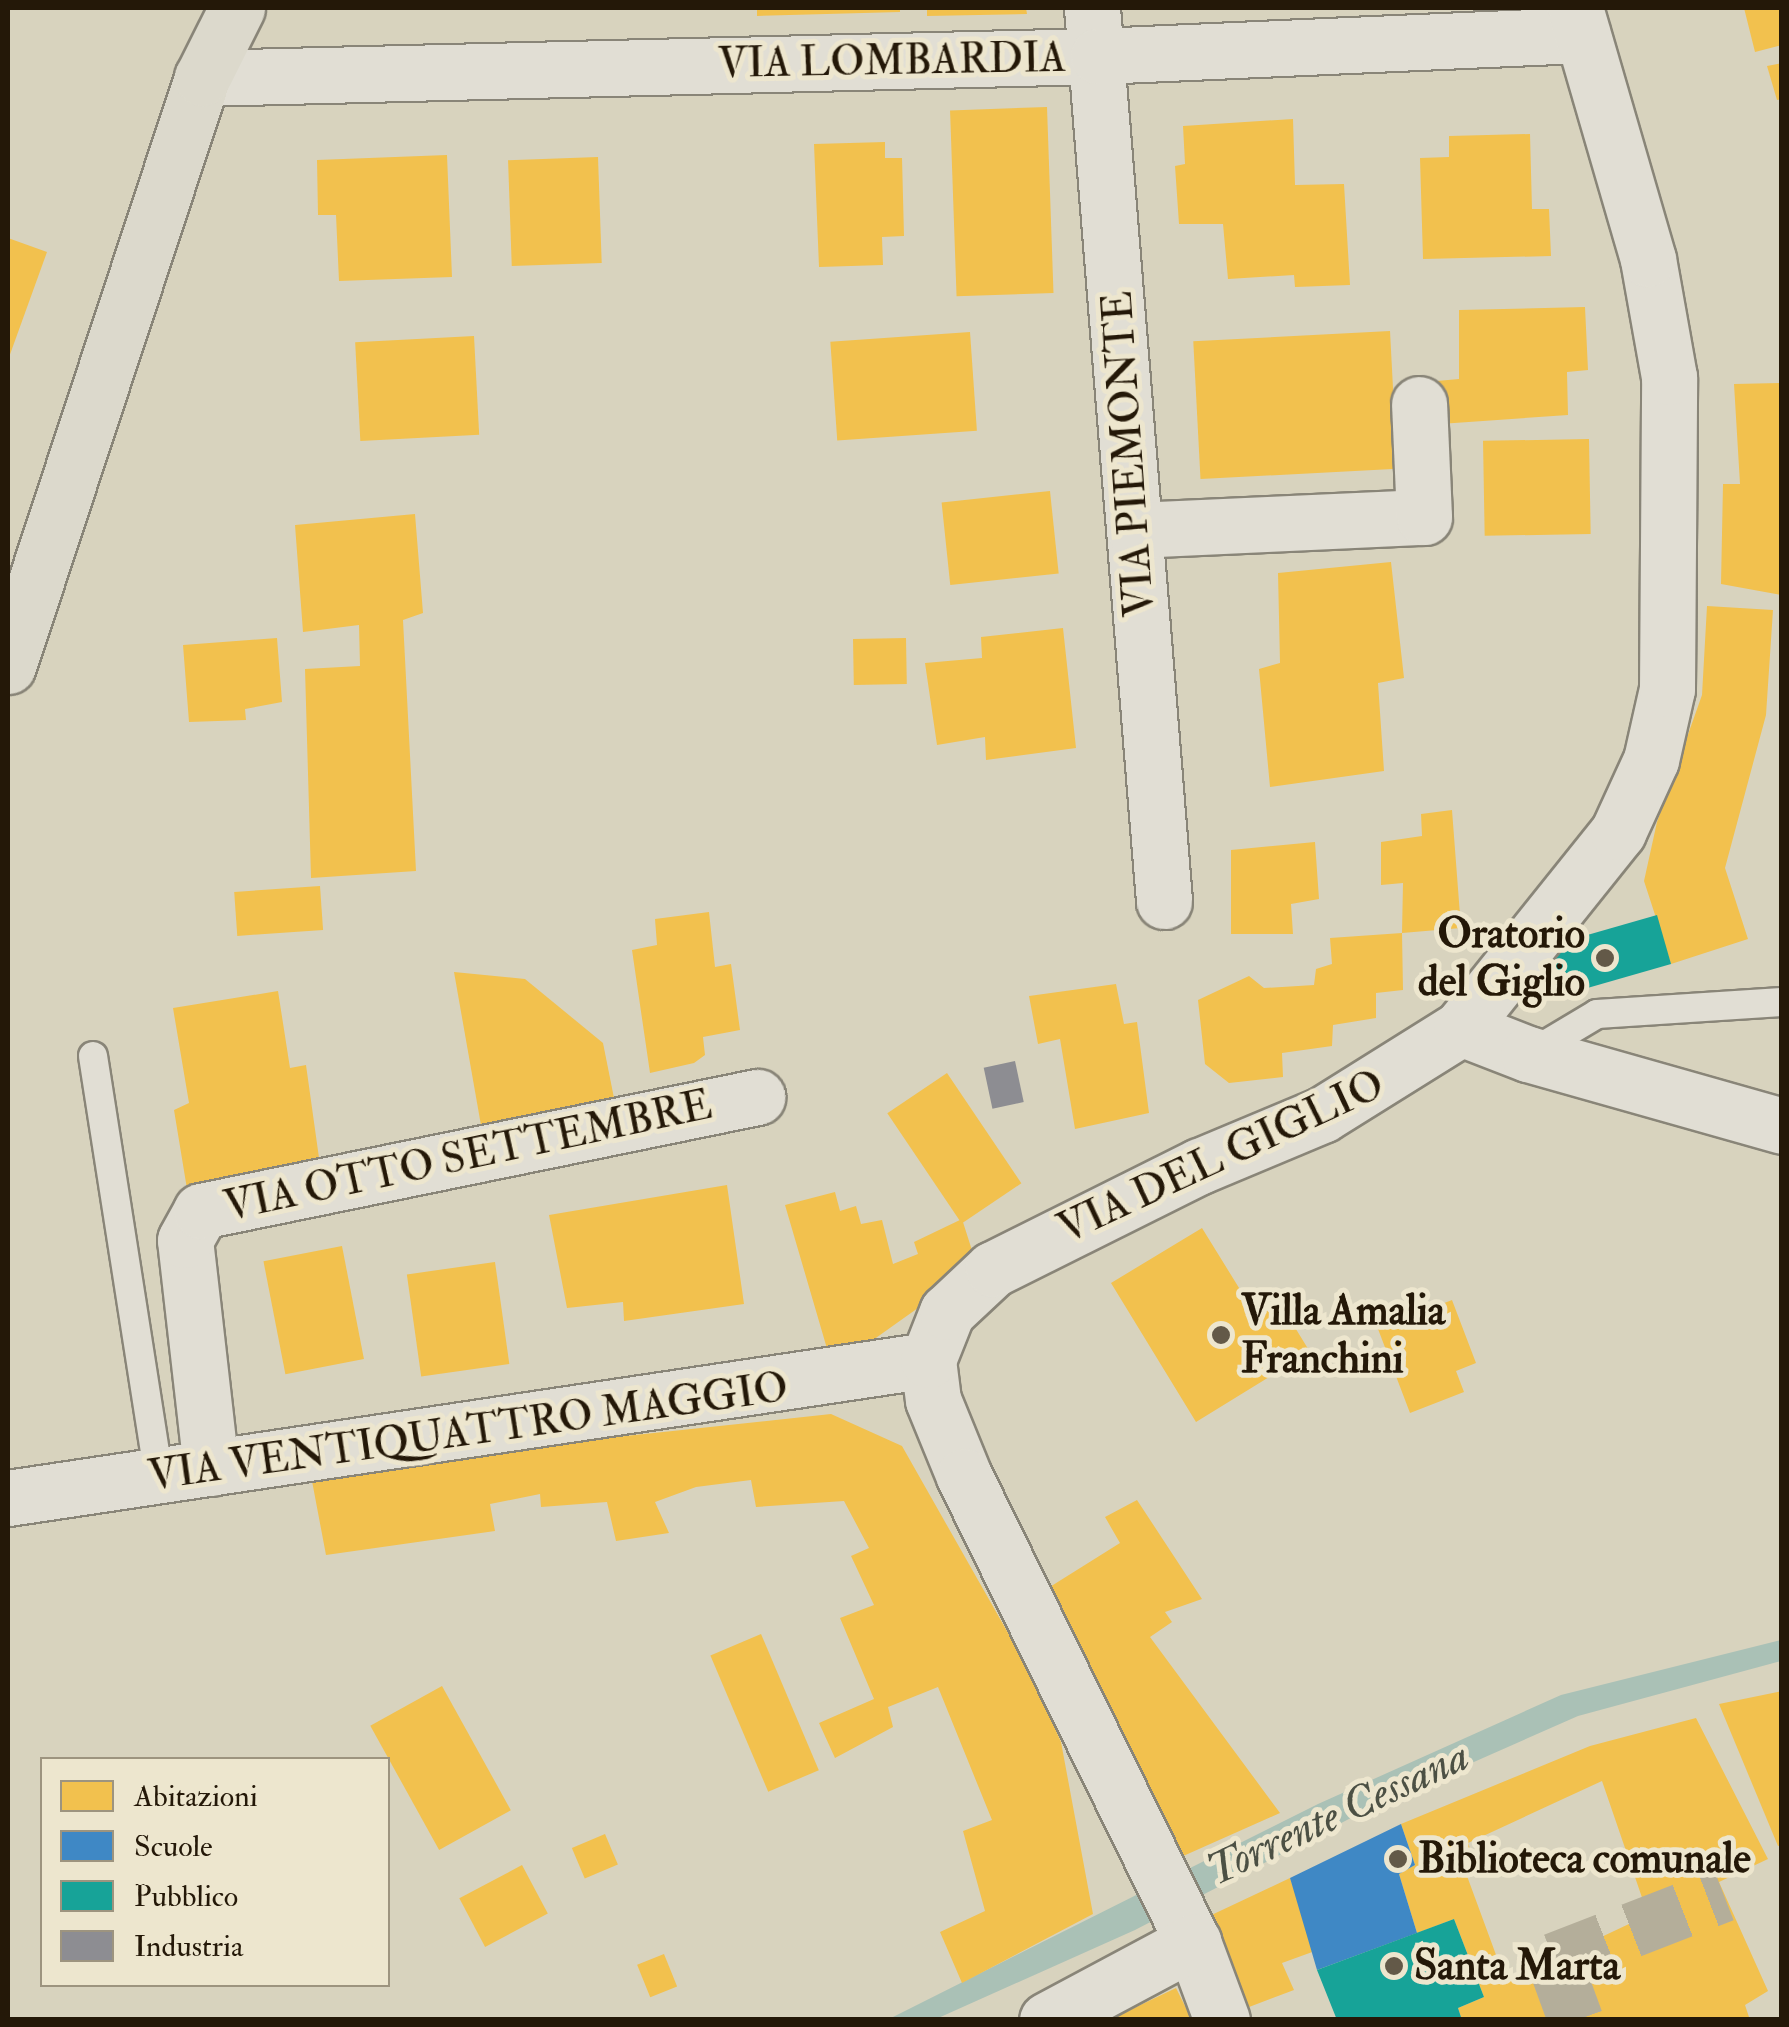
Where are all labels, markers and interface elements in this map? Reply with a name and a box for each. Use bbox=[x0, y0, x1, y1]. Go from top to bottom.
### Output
street label: VIA LOMBARDIA bbox=[717, 33, 1067, 89]
street label: VIA PIEMONTE bbox=[1092, 289, 1166, 619]
place label: Oratorio del Giglio bbox=[1418, 909, 1585, 1008]
marker: Oratorio del Giglio bbox=[1594, 947, 1616, 969]
street label: VIA DEL GIGLIO bbox=[1050, 1059, 1392, 1255]
street label: VIA OTTO SETTEMBRE bbox=[219, 1080, 717, 1232]
place label: Villa Amalia Franchini bbox=[1241, 1286, 1445, 1384]
marker: Villa Amalia Franchini bbox=[1210, 1324, 1232, 1346]
street label: VIA VENTIQUATTRO MAGGIO bbox=[145, 1362, 791, 1502]
water label: Torrente Cessana bbox=[1198, 1730, 1478, 1898]
legend bbox=[40, 1757, 390, 1987]
text: Abitazioni bbox=[134, 1778, 258, 1815]
text: Scuole bbox=[134, 1828, 213, 1865]
place label: Biblioteca comunale bbox=[1418, 1834, 1751, 1884]
marker: Biblioteca comunale bbox=[1387, 1848, 1409, 1870]
text: Pubblico bbox=[134, 1878, 238, 1915]
text: Industria bbox=[134, 1928, 243, 1965]
place label: Santa Marta bbox=[1414, 1941, 1620, 1991]
marker: Santa Marta bbox=[1383, 1955, 1405, 1977]

